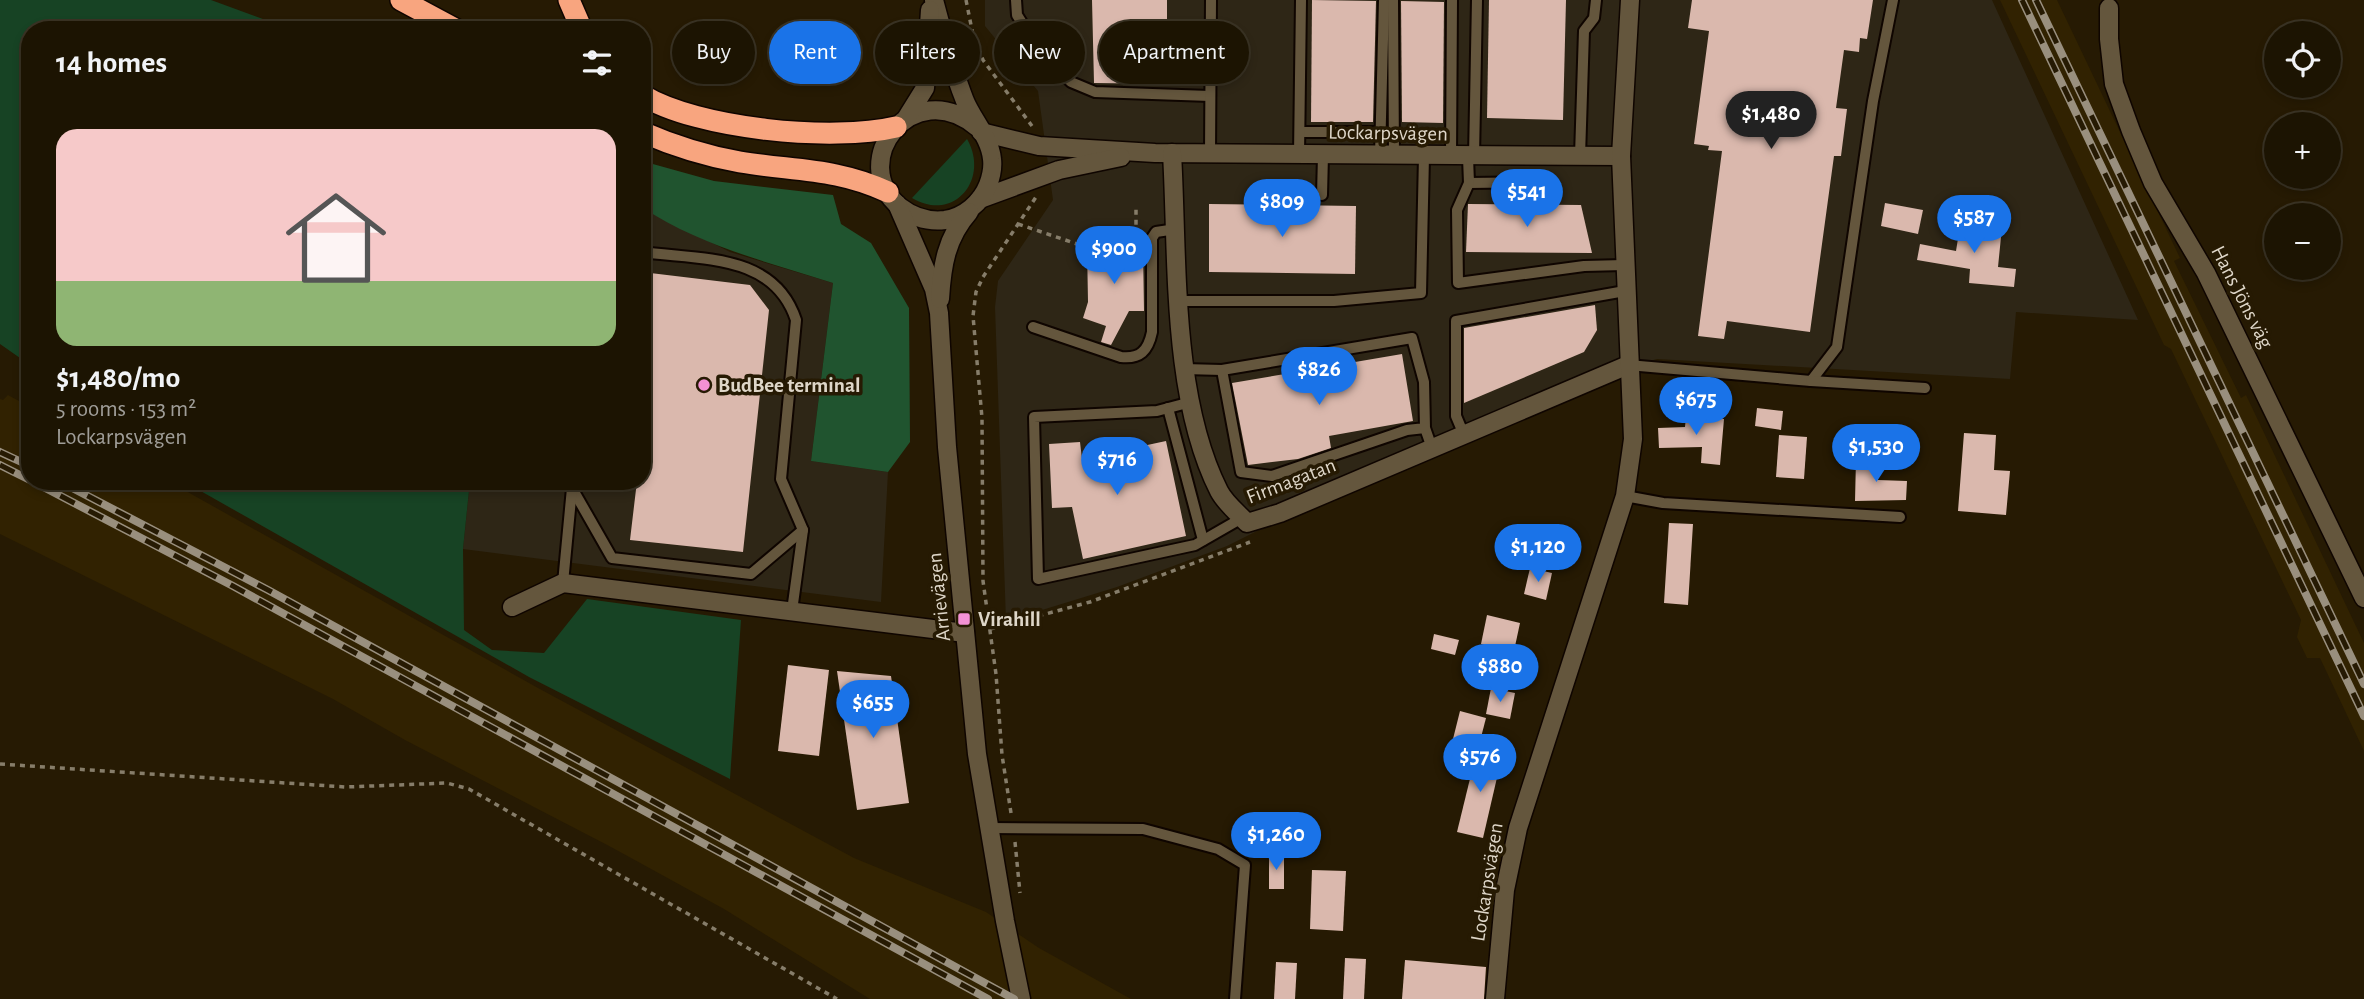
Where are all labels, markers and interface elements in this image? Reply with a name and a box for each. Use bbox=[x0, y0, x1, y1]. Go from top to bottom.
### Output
chip: Buy bbox=[672, 21, 755, 84]
chip: Rent bbox=[769, 21, 861, 84]
chip: Filters bbox=[875, 21, 980, 84]
chip: New bbox=[994, 21, 1085, 84]
chip: Apartment bbox=[1099, 21, 1249, 84]
map controls bbox=[2264, 21, 2341, 280]
button: locate bbox=[2264, 21, 2341, 98]
icon: filters bbox=[578, 44, 616, 82]
text: 14 homes bbox=[56, 48, 167, 78]
pin: $1,480 bbox=[1714, 92, 1828, 151]
text: $1,480 bbox=[1742, 102, 1800, 125]
button: + bbox=[2264, 112, 2341, 189]
street label: Lockarpsvägen bbox=[1328, 121, 1448, 145]
pin: $541 bbox=[1486, 170, 1568, 229]
icon: home bbox=[273, 175, 399, 301]
pin: $809 bbox=[1241, 180, 1323, 239]
text: $541 bbox=[1507, 180, 1547, 203]
text: $809 bbox=[1260, 190, 1304, 213]
pin: $587 bbox=[1933, 196, 2015, 255]
button: − bbox=[2264, 203, 2341, 280]
text: $587 bbox=[1953, 206, 1995, 229]
pin: $900 bbox=[1073, 226, 1155, 286]
text: $900 bbox=[1091, 237, 1137, 260]
street label: Hans Jöns väg bbox=[2207, 242, 2277, 352]
pin: $826 bbox=[1278, 348, 1360, 407]
text: $826 bbox=[1297, 358, 1341, 381]
text: $1,480/mo bbox=[56, 363, 180, 393]
place label: BudBee terminal bbox=[718, 375, 861, 396]
marker: BudBee terminal bbox=[696, 377, 712, 393]
pin: $675 bbox=[1655, 378, 1737, 437]
text: $675 bbox=[1675, 388, 1717, 411]
text: 5 rooms · 153 m² bbox=[56, 398, 196, 421]
pin: $1,530 bbox=[1819, 424, 1933, 484]
text: Lockarpsvägen bbox=[56, 426, 187, 449]
text: $1,530 bbox=[1848, 435, 1904, 458]
pin: $716 bbox=[1076, 438, 1158, 497]
text: $716 bbox=[1097, 448, 1137, 471]
street label: Firmagatan bbox=[1243, 454, 1339, 508]
pin: $1,120 bbox=[1481, 524, 1595, 584]
text: $1,120 bbox=[1511, 535, 1566, 558]
street label: Arrievägen bbox=[924, 552, 954, 642]
place label: Virahill bbox=[978, 609, 1041, 630]
marker: Virahill bbox=[956, 611, 972, 627]
pin: $880 bbox=[1459, 644, 1541, 704]
text: $880 bbox=[1477, 655, 1523, 678]
pin: $655 bbox=[832, 680, 914, 740]
text: $655 bbox=[852, 691, 894, 714]
pin: $576 bbox=[1439, 734, 1521, 794]
text: $576 bbox=[1459, 745, 1501, 768]
pin: $1,260 bbox=[1219, 812, 1333, 872]
street label: Lockarpsvägen bbox=[1467, 821, 1507, 943]
text: $1,260 bbox=[1247, 823, 1305, 846]

